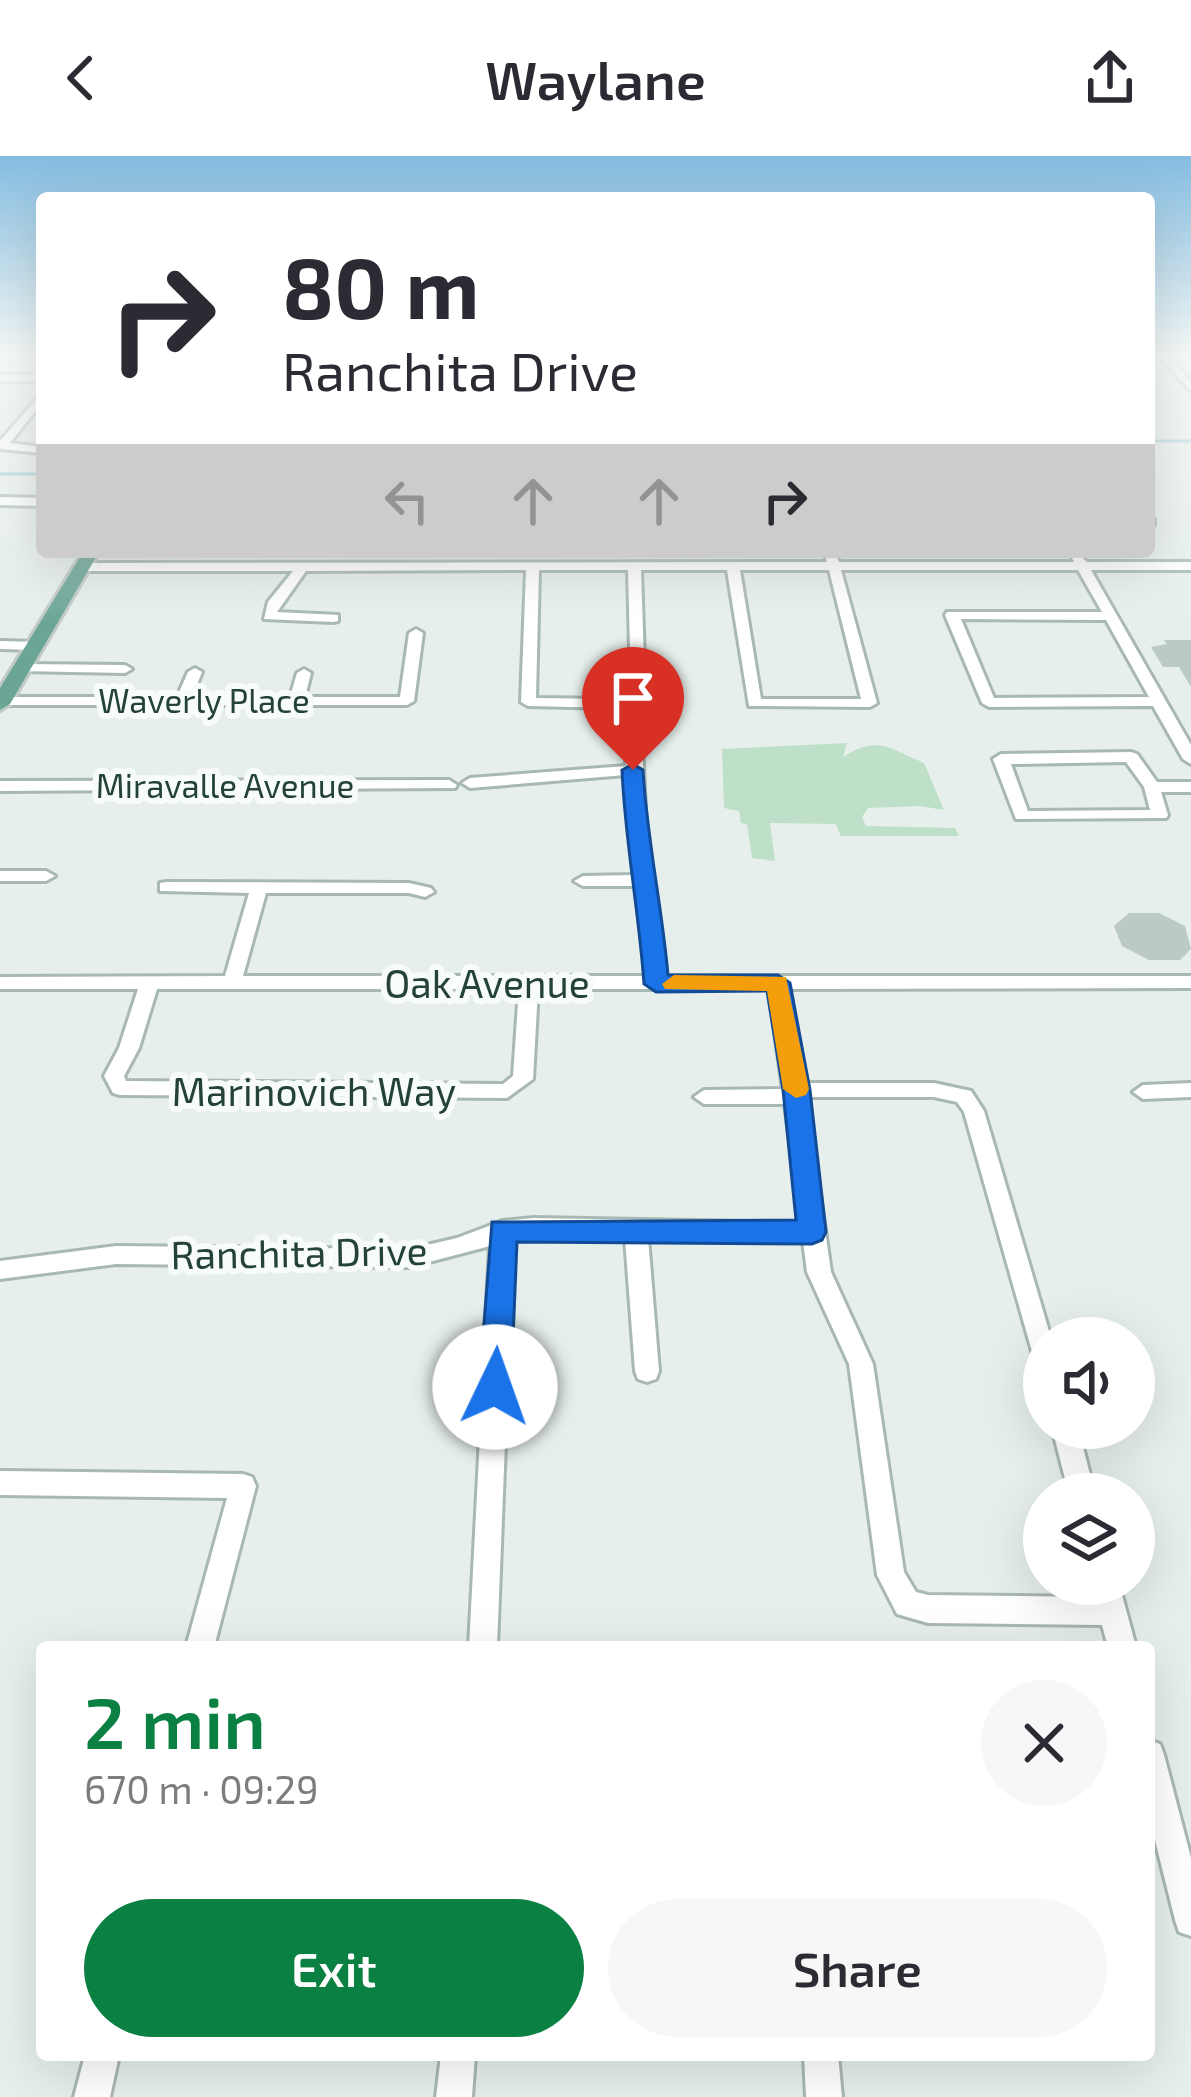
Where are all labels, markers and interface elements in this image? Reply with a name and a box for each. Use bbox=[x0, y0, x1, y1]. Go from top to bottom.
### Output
icon: back bbox=[48, 45, 114, 111]
icon: share bbox=[1077, 45, 1143, 111]
text: Waylane bbox=[485, 46, 706, 111]
text: 80 m bbox=[282, 235, 479, 336]
icon: right bbox=[84, 240, 240, 396]
text: Ranchita Drive bbox=[282, 337, 638, 402]
icon: left bbox=[374, 468, 440, 534]
icon: ahead bbox=[500, 468, 566, 534]
icon: ahead bbox=[626, 468, 692, 534]
icon: right bbox=[752, 468, 818, 534]
pin bbox=[582, 647, 684, 770]
icon: arrive bbox=[600, 665, 666, 731]
street label: Waverly Place bbox=[98, 680, 310, 720]
street label: Miravalle Avenue bbox=[96, 765, 354, 805]
street label: Oak Avenue bbox=[384, 959, 590, 1006]
street label: Marinovich Way bbox=[172, 1067, 456, 1114]
street label: Ranchita Drive bbox=[170, 1226, 428, 1277]
map controls bbox=[1023, 1317, 1155, 1605]
button: sound bbox=[1023, 1317, 1155, 1449]
position arrow bbox=[432, 1324, 558, 1450]
button: layers bbox=[1023, 1473, 1155, 1605]
text: 2 min bbox=[84, 1677, 266, 1763]
button: close bbox=[981, 1680, 1107, 1806]
text: 670 m · 09:29 bbox=[84, 1765, 319, 1812]
button: Exit bbox=[84, 1899, 584, 2037]
button: Share bbox=[608, 1899, 1107, 2037]

